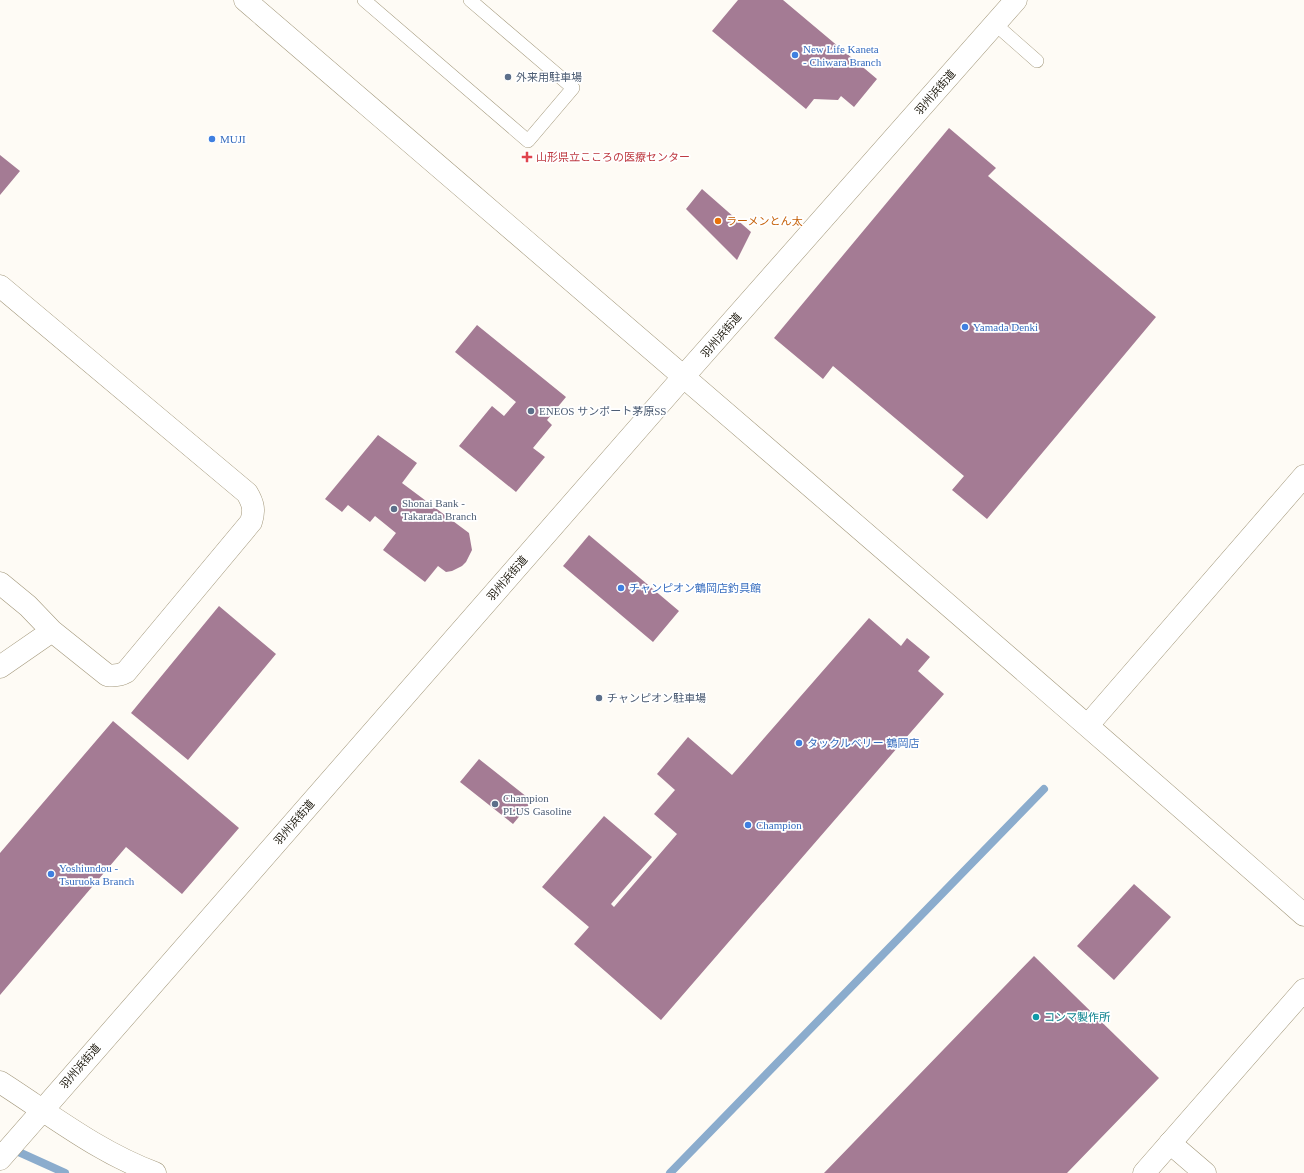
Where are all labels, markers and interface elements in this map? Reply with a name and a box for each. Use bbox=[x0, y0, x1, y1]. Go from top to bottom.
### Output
place label: New Life Kaneta - Chiwara Branch bbox=[803, 43, 882, 68]
marker: New Life Kaneta - Chiwara Branch bbox=[790, 50, 800, 60]
street label: 羽州浜街道 bbox=[912, 67, 958, 117]
place label: 外来用駐車場 bbox=[516, 71, 582, 83]
marker: 外来用駐車場 bbox=[503, 72, 513, 82]
place label: MUJI bbox=[220, 133, 246, 145]
marker: MUJI bbox=[207, 134, 217, 144]
marker: 山形県立こころの医療センター bbox=[521, 151, 533, 163]
place label: 山形県立こころの医療センター bbox=[536, 151, 690, 163]
place label: ラーメンとん太 bbox=[726, 215, 803, 227]
marker: ラーメンとん太 bbox=[713, 216, 723, 226]
street label: 羽州浜街道 bbox=[698, 310, 744, 360]
place label: Yamada Denki bbox=[973, 321, 1038, 333]
marker: Yamada Denki bbox=[960, 322, 970, 332]
place label: ENEOS サンポート茅原SS bbox=[539, 405, 666, 417]
marker: ENEOS サンポート茅原SS bbox=[526, 406, 536, 416]
place label: Shonai Bank - Takarada Branch bbox=[402, 497, 477, 522]
marker: Shonai Bank - Takarada Branch bbox=[389, 504, 399, 514]
street label: 羽州浜街道 bbox=[484, 553, 530, 603]
place label: チャンピオン鶴岡店釣具館 bbox=[629, 582, 761, 594]
marker: チャンピオン鶴岡店釣具館 bbox=[616, 583, 626, 593]
place label: チャンピオン駐車場 bbox=[607, 692, 706, 704]
marker: チャンピオン駐車場 bbox=[594, 693, 604, 703]
place label: タックルベリー 鶴岡店 bbox=[807, 737, 919, 749]
marker: タックルベリー 鶴岡店 bbox=[794, 738, 804, 748]
place label: Champion PLUS Gasoline bbox=[503, 792, 572, 817]
street label: 羽州浜街道 bbox=[271, 797, 317, 847]
marker: Champion PLUS Gasoline bbox=[490, 799, 500, 809]
place label: Champion bbox=[756, 819, 802, 831]
marker: Champion bbox=[743, 820, 753, 830]
place label: Yoshiundou - Tsuruoka Branch bbox=[59, 862, 135, 887]
marker: Yoshiundou - Tsuruoka Branch bbox=[46, 869, 56, 879]
place label: コンマ製作所 bbox=[1044, 1011, 1111, 1023]
marker: コンマ製作所 bbox=[1031, 1012, 1041, 1022]
street label: 羽州浜街道 bbox=[57, 1041, 103, 1091]

